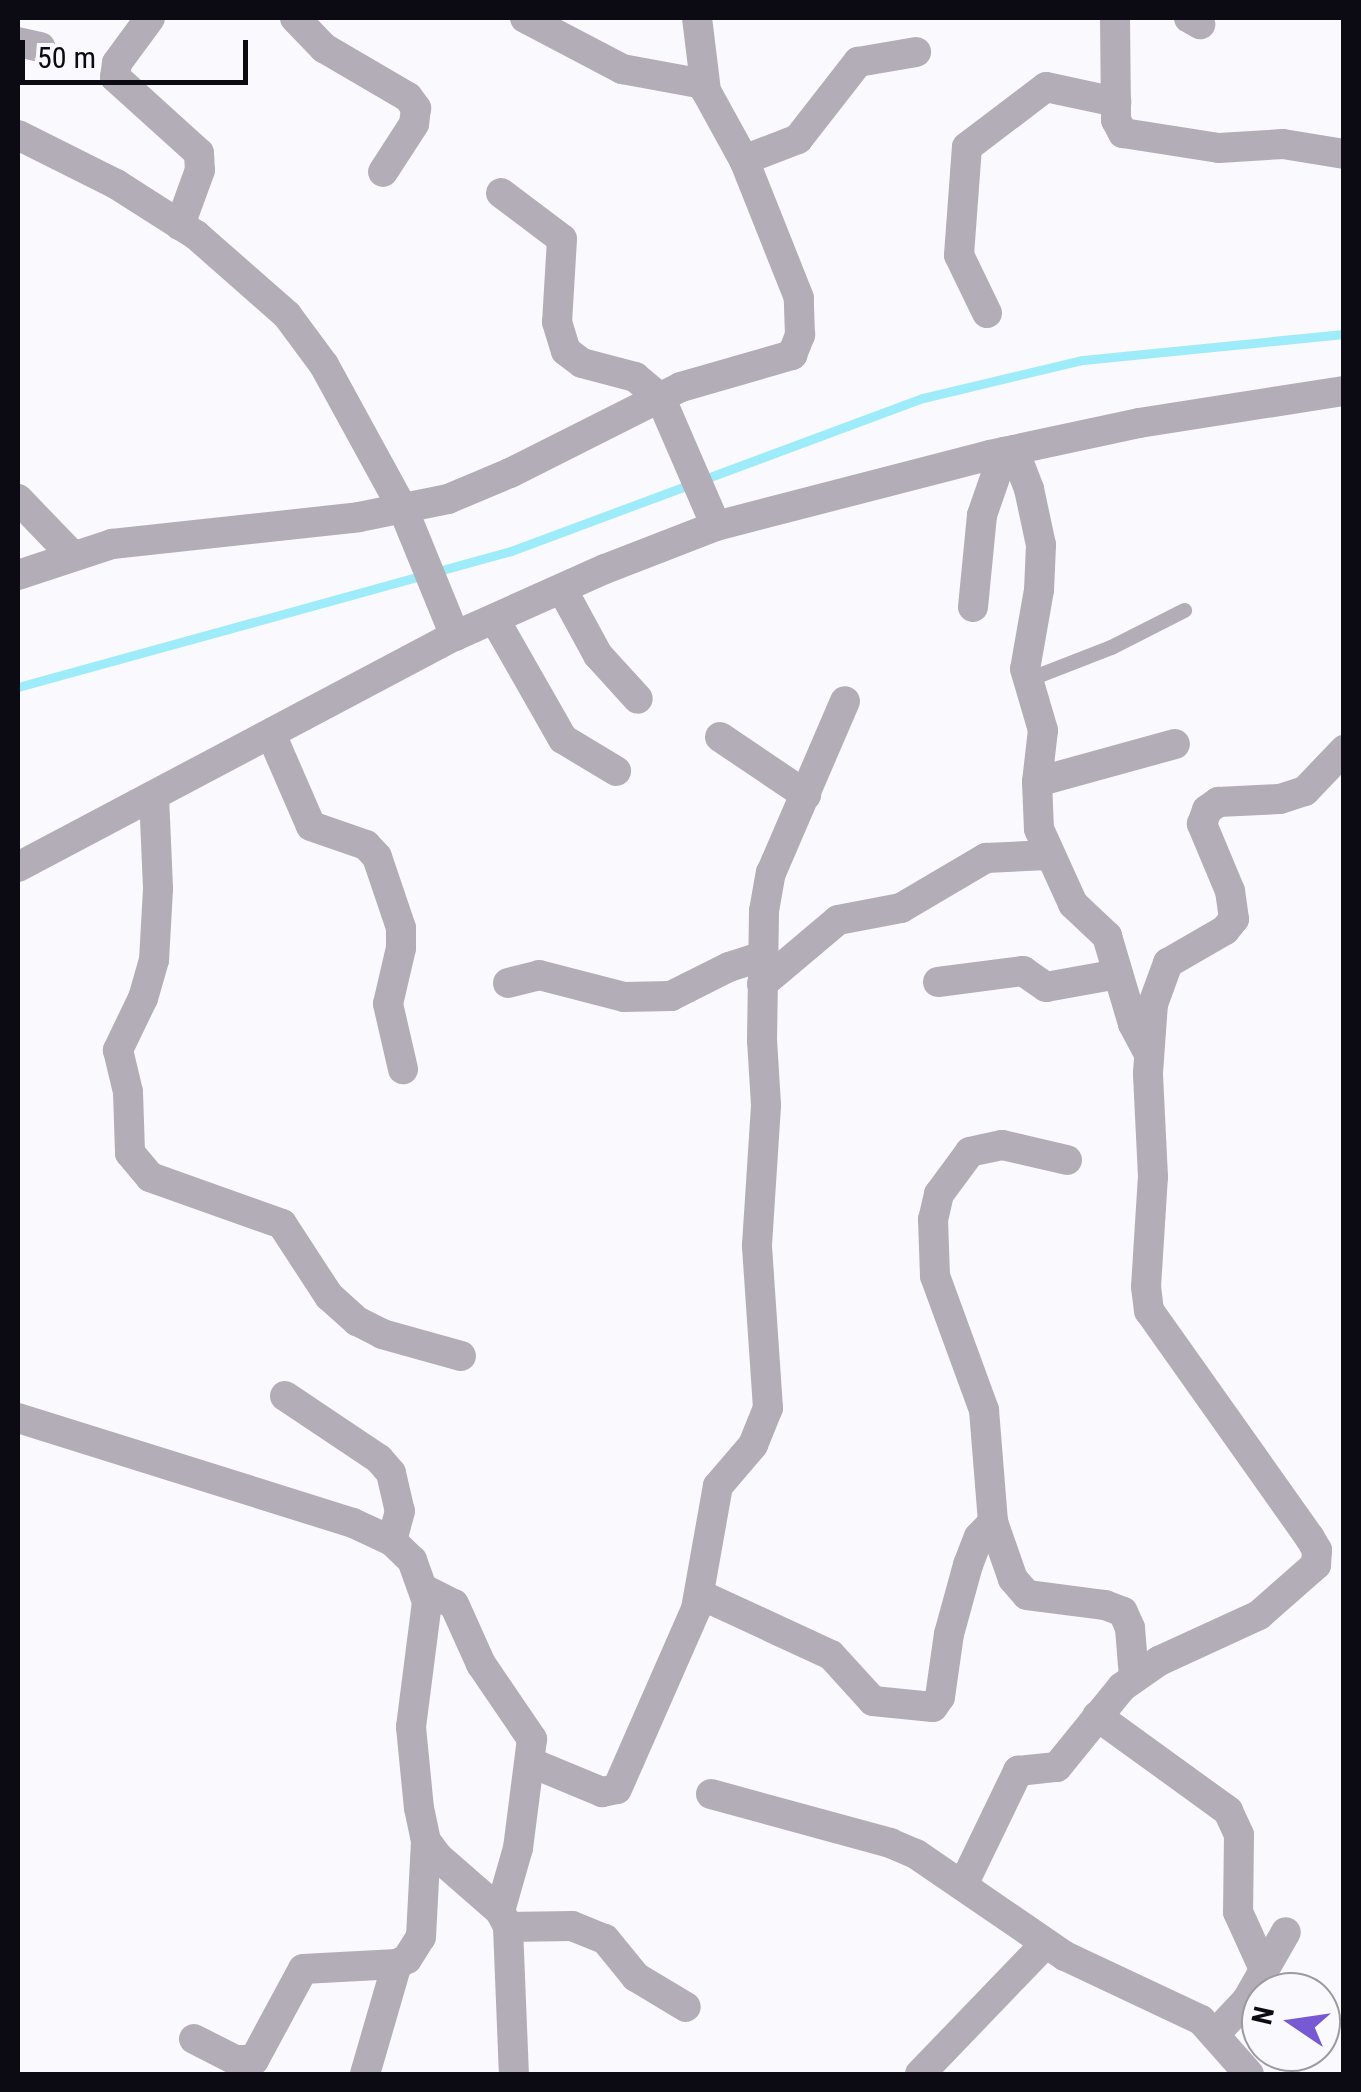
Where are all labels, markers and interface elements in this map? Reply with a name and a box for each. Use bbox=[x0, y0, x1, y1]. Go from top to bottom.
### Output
scale bar bbox=[25, 20, 252, 82]
text: 50 m bbox=[37, 40, 96, 75]
north arrow bbox=[1241, 1972, 1341, 2072]
text: N bbox=[1245, 2004, 1281, 2028]

